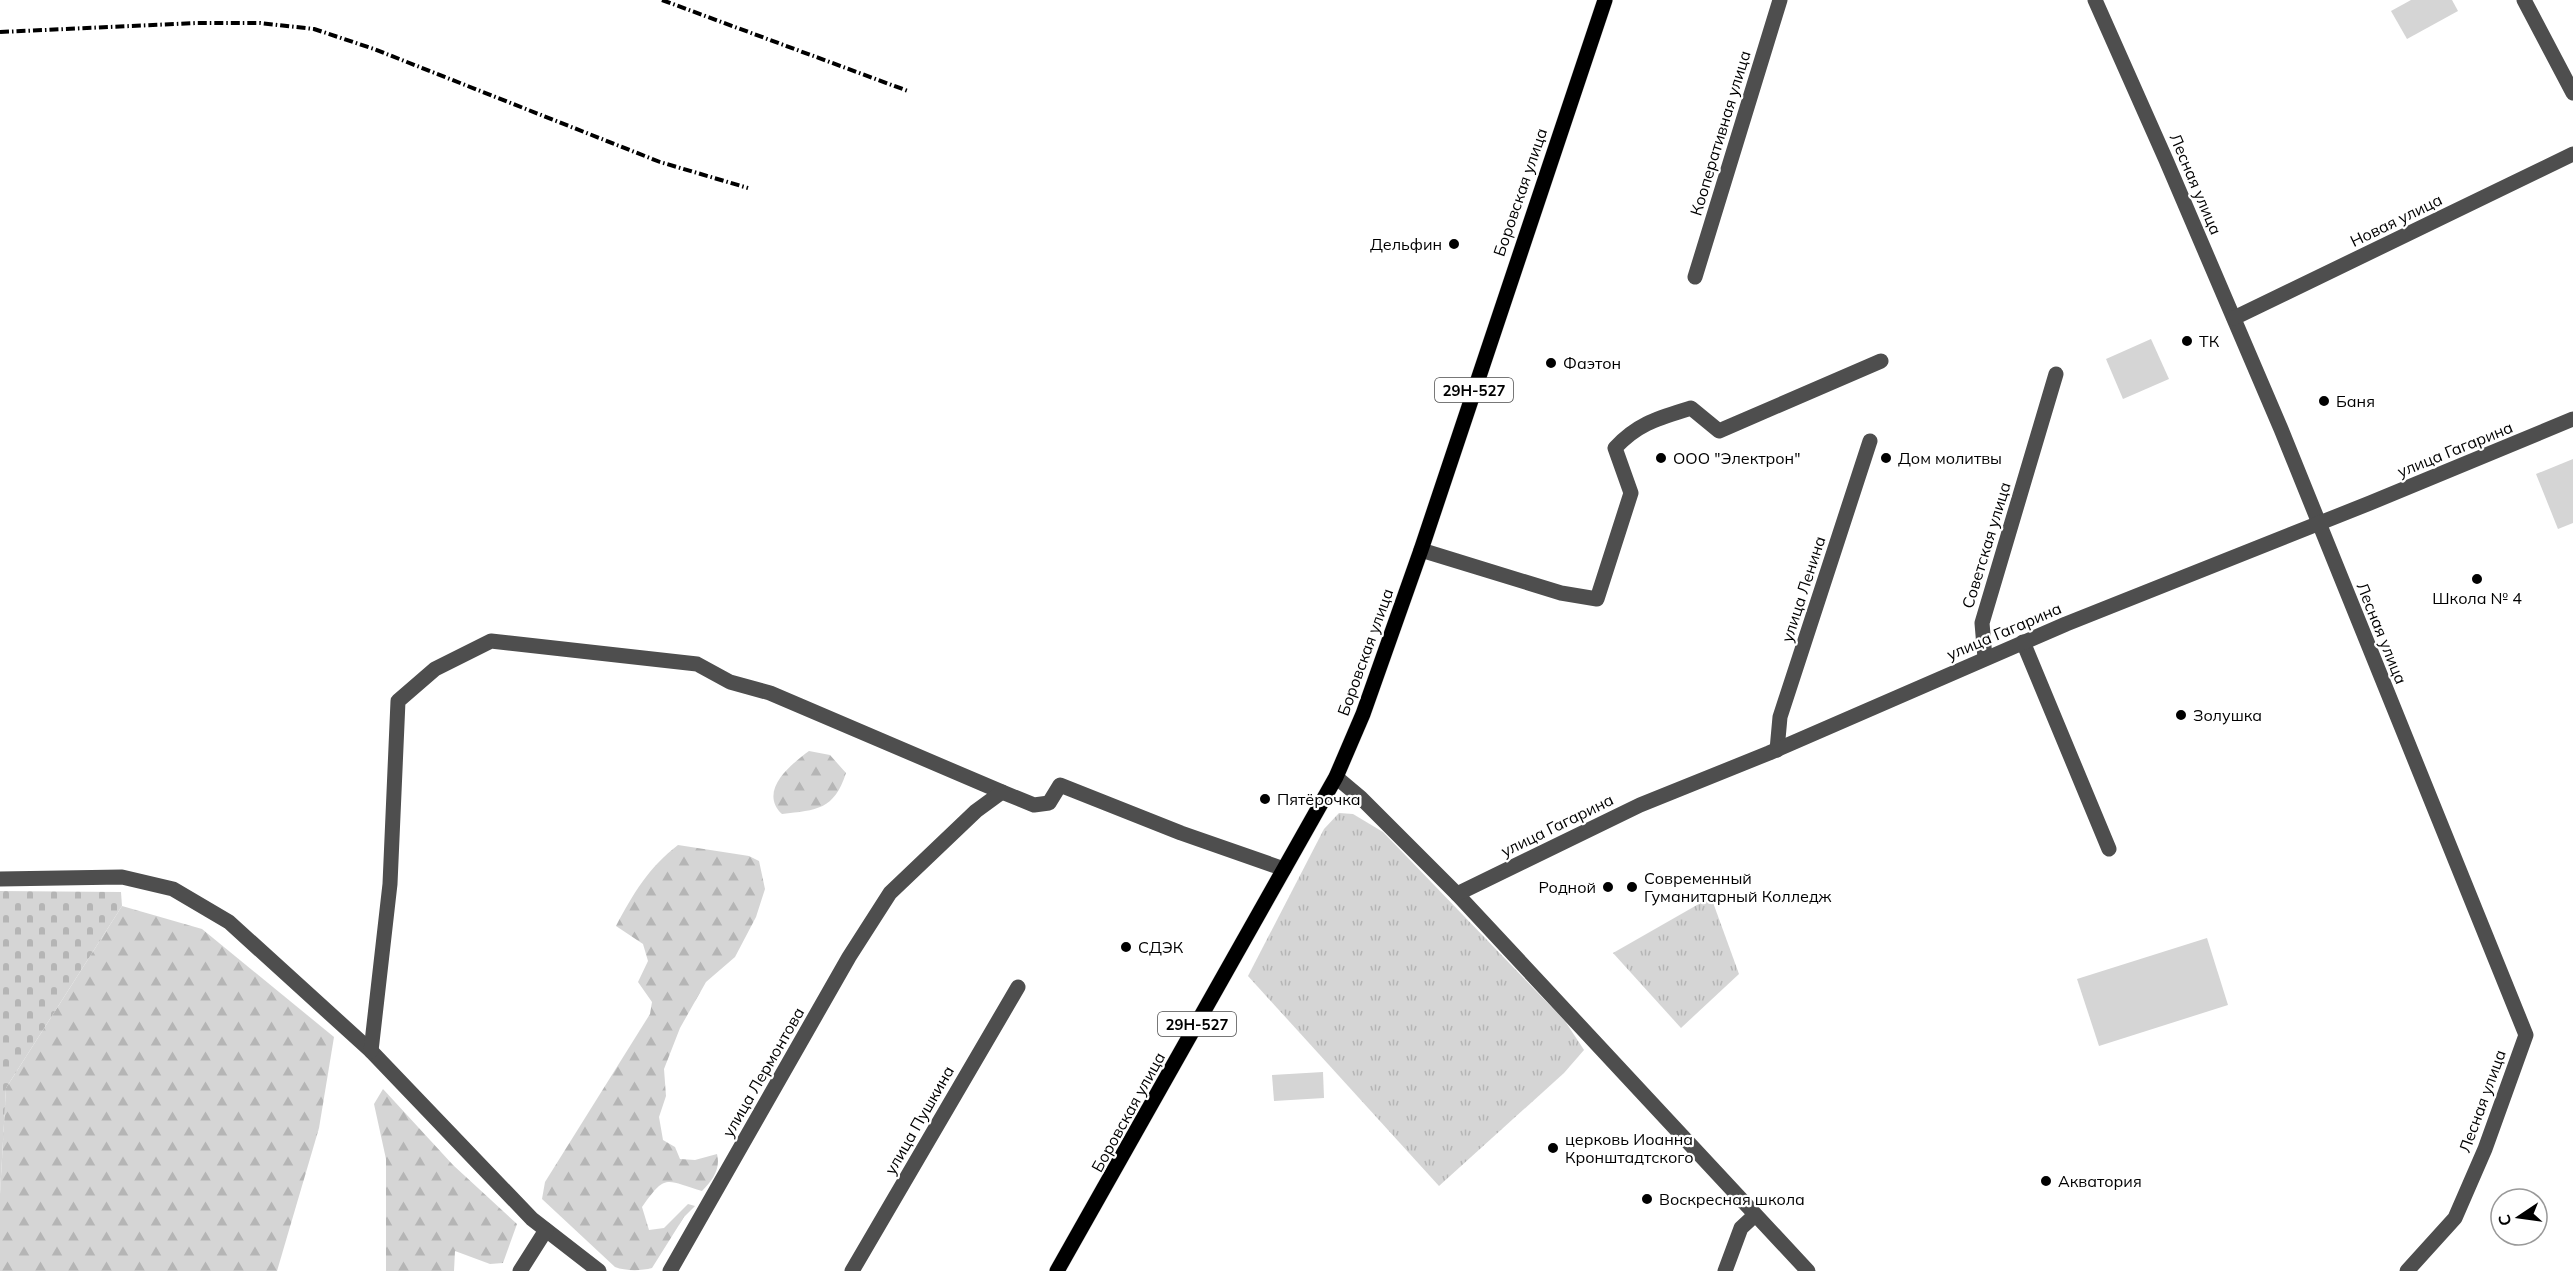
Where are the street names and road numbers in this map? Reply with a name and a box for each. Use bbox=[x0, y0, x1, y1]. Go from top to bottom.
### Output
street label: Кооперативная улица bbox=[1685, 48, 1755, 218]
street label: Боровская улица bbox=[1489, 125, 1551, 259]
street label: Лесная улица bbox=[2166, 130, 2226, 238]
street label: Новая улица bbox=[2347, 189, 2445, 251]
road number: 29Н-527 bbox=[1435, 378, 1513, 402]
street label: улица Гагарина bbox=[2394, 417, 2516, 481]
street label: Советская улица bbox=[1957, 479, 2015, 611]
street label: улица Ленина bbox=[1776, 533, 1830, 645]
street label: Лесная улица bbox=[2352, 579, 2412, 687]
street label: Боровская улица bbox=[1333, 586, 1397, 718]
street label: улица Гагарина bbox=[1944, 598, 2064, 664]
street label: улица Гагарина bbox=[1497, 789, 1617, 861]
street label: улица Лермонтова bbox=[718, 1004, 808, 1140]
road number: 29Н-527 bbox=[1158, 1012, 1236, 1036]
street label: Лесная улица bbox=[2454, 1047, 2510, 1155]
street label: Боровская улица bbox=[1087, 1048, 1169, 1176]
street label: улица Пушкина bbox=[880, 1062, 958, 1178]

